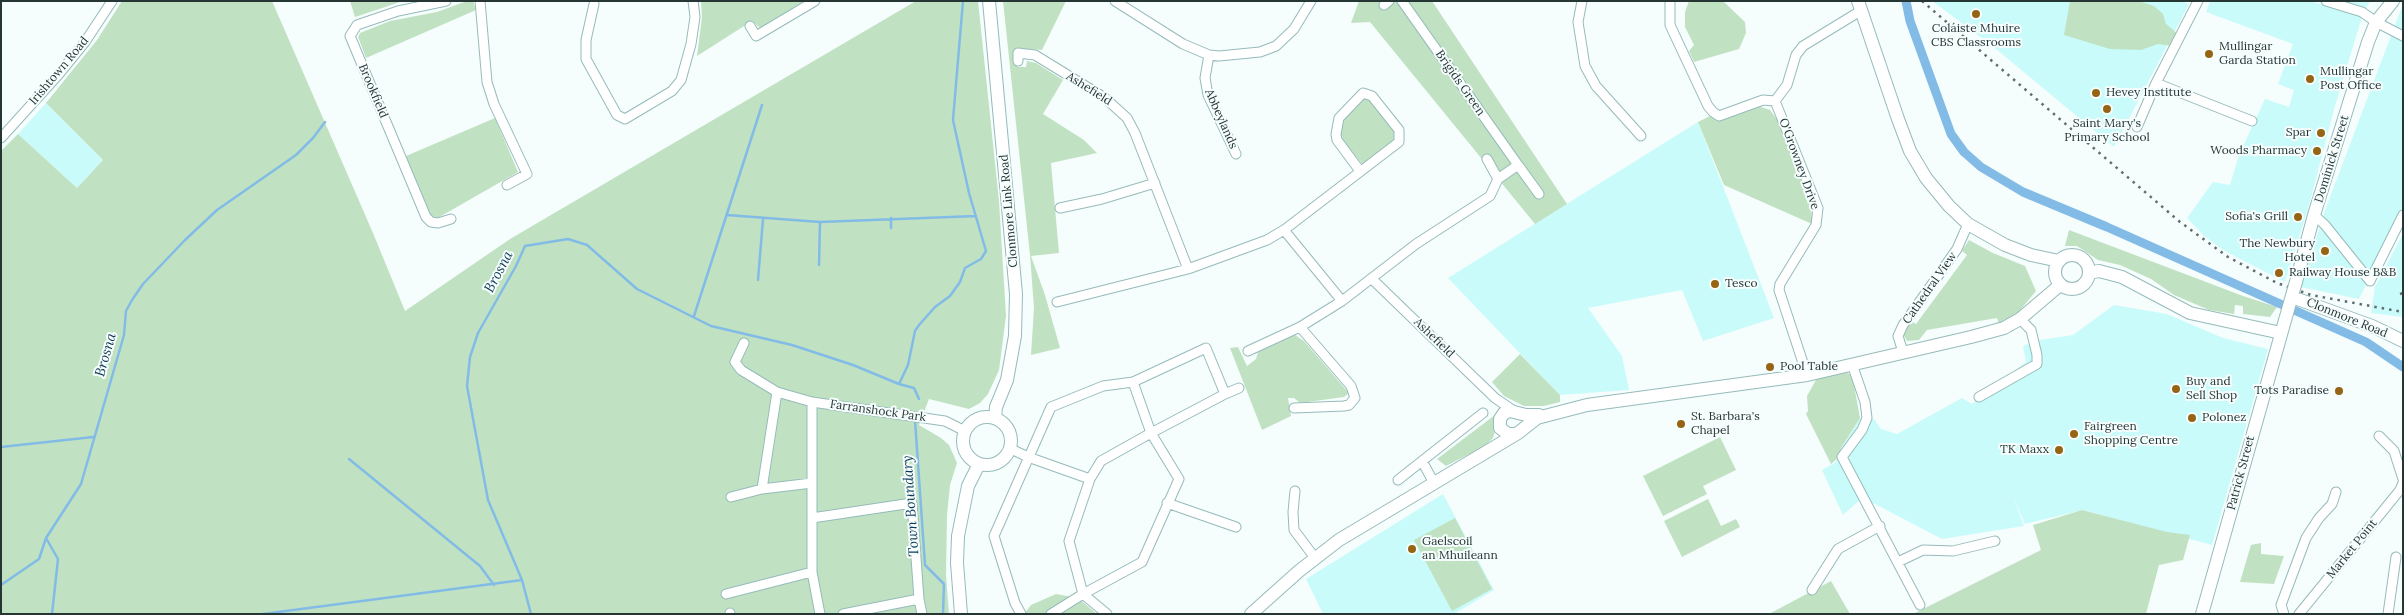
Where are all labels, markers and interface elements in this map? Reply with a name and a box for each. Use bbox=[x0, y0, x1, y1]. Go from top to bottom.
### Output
marker: Coláiste Mhuire CBS Classrooms bbox=[1970, 8, 1982, 20]
place label: Coláiste Mhuire CBS Classrooms bbox=[1931, 22, 2021, 50]
street label: Irishtown Road bbox=[26, 34, 92, 108]
place label: Mullingar Garda Station bbox=[2219, 40, 2296, 68]
street label: Brigids Green bbox=[1432, 47, 1488, 119]
marker: Mullingar Garda Station bbox=[2203, 48, 2215, 60]
street label: Brookfield bbox=[355, 62, 391, 120]
place label: Mullingar Post Office bbox=[2320, 65, 2382, 93]
street label: Ashefield bbox=[1063, 69, 1115, 109]
marker: Mullingar Post Office bbox=[2304, 73, 2316, 85]
place label: Hevey Institute bbox=[2106, 86, 2191, 100]
street label: Abbeylands bbox=[1201, 87, 1241, 151]
marker: Hevey Institute bbox=[2090, 87, 2102, 99]
marker: Saint Mary's Primary School bbox=[2101, 103, 2113, 115]
street label: Dominick Street bbox=[2312, 114, 2352, 204]
street label: O'Growney Drive bbox=[1776, 116, 1822, 212]
place label: Saint Mary's Primary School bbox=[2064, 117, 2150, 145]
place label: Spar bbox=[2286, 126, 2311, 140]
marker: Spar bbox=[2315, 127, 2327, 139]
place label: Woods Pharmacy bbox=[2210, 144, 2307, 158]
marker: Woods Pharmacy bbox=[2311, 145, 2323, 157]
street label: Clonmore Link Road bbox=[997, 154, 1021, 268]
place label: Sofia's Grill bbox=[2225, 210, 2288, 224]
marker: Sofia's Grill bbox=[2292, 211, 2304, 223]
place label: The Newbury Hotel bbox=[2239, 237, 2315, 265]
marker: The Newbury Hotel bbox=[2319, 245, 2331, 257]
water label: Brosna bbox=[481, 248, 517, 296]
street label: Cathedral View bbox=[1900, 249, 1960, 327]
place label: Railway House B&B bbox=[2289, 266, 2396, 280]
marker: Railway House B&B bbox=[2273, 267, 2285, 279]
place label: Tesco bbox=[1725, 277, 1757, 291]
marker: Tesco bbox=[1709, 278, 1721, 290]
street label: Clonmore Road bbox=[2304, 295, 2390, 341]
street label: Ashefield bbox=[1411, 315, 1457, 361]
water label: Brosna bbox=[92, 331, 120, 379]
place label: Pool Table bbox=[1780, 360, 1838, 374]
marker: Pool Table bbox=[1764, 361, 1776, 373]
place label: Buy and Sell Shop bbox=[2186, 375, 2237, 403]
marker: Buy and Sell Shop bbox=[2170, 383, 2182, 395]
place label: Tots Paradise bbox=[2254, 384, 2329, 398]
marker: Tots Paradise bbox=[2333, 385, 2345, 397]
street label: Farranshock Park bbox=[829, 397, 927, 425]
place label: St. Barbara's Chapel bbox=[1691, 410, 1760, 438]
place label: Polonez bbox=[2202, 411, 2246, 425]
marker: Polonez bbox=[2186, 412, 2198, 424]
marker: St. Barbara's Chapel bbox=[1675, 418, 1687, 430]
place label: Fairgreen Shopping Centre bbox=[2084, 420, 2178, 448]
marker: Fairgreen Shopping Centre bbox=[2068, 428, 2080, 440]
street label: Patrick Street bbox=[2224, 434, 2258, 512]
place label: TK Maxx bbox=[2000, 443, 2049, 457]
marker: TK Maxx bbox=[2053, 444, 2065, 456]
water label: Town Boundary bbox=[899, 455, 923, 557]
street label: Market Point bbox=[2324, 516, 2380, 582]
place label: Gaelscoil an Mhuileann bbox=[1422, 535, 1498, 563]
marker: Gaelscoil an Mhuileann bbox=[1406, 543, 1418, 555]

